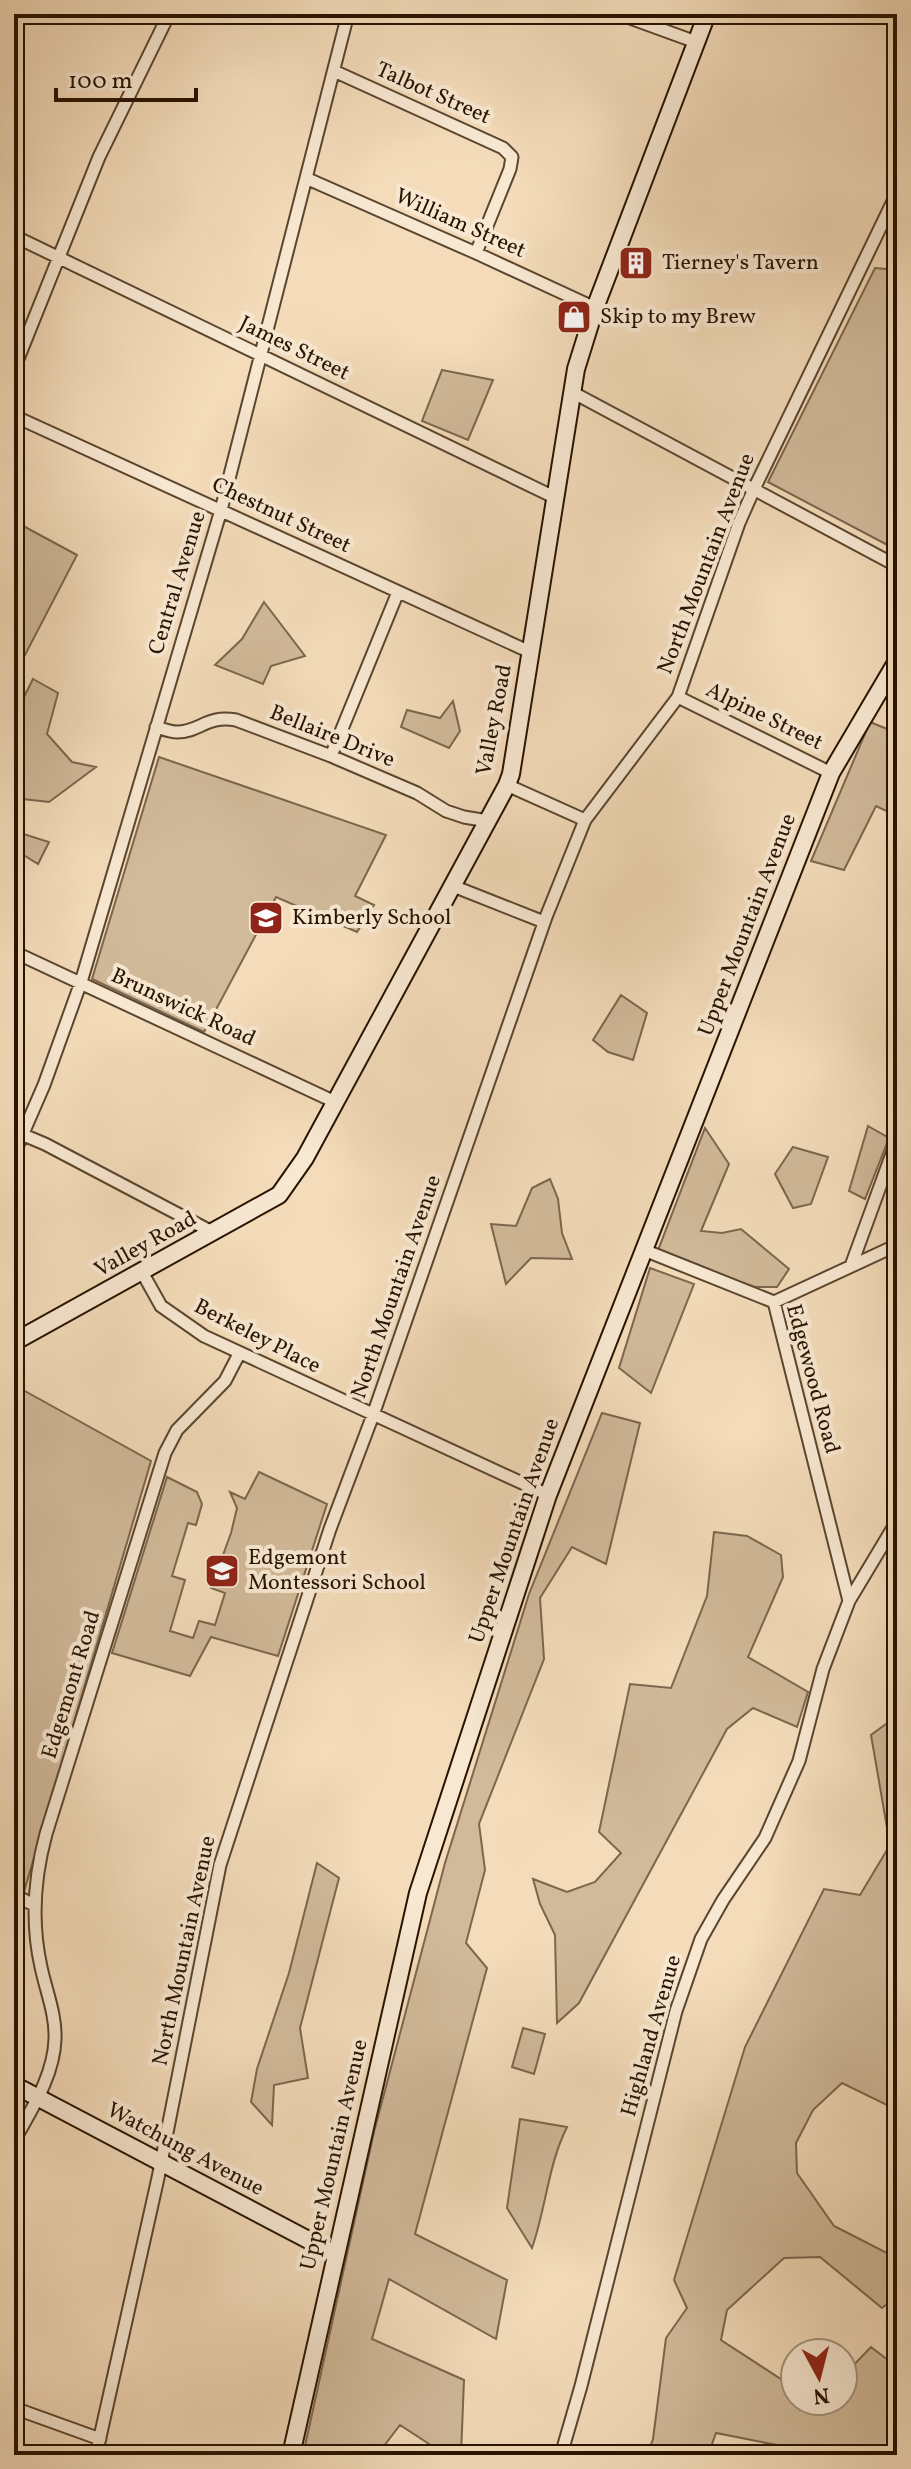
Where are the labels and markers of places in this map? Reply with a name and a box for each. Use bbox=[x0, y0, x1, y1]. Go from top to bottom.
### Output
building icon: Tierney's Tavern bbox=[617, 244, 655, 282]
place label: Tierney's Tavern bbox=[662, 248, 819, 279]
shop icon: Skip to my Brew bbox=[555, 298, 593, 336]
place label: Skip to my Brew bbox=[600, 302, 756, 333]
school or university icon: Kimberly School bbox=[247, 899, 285, 937]
place label: Kimberly School bbox=[292, 903, 451, 934]
place label: Edgemont Montessori School bbox=[248, 1543, 426, 1599]
school or university icon: Edgemont Montessori School bbox=[203, 1552, 241, 1590]

